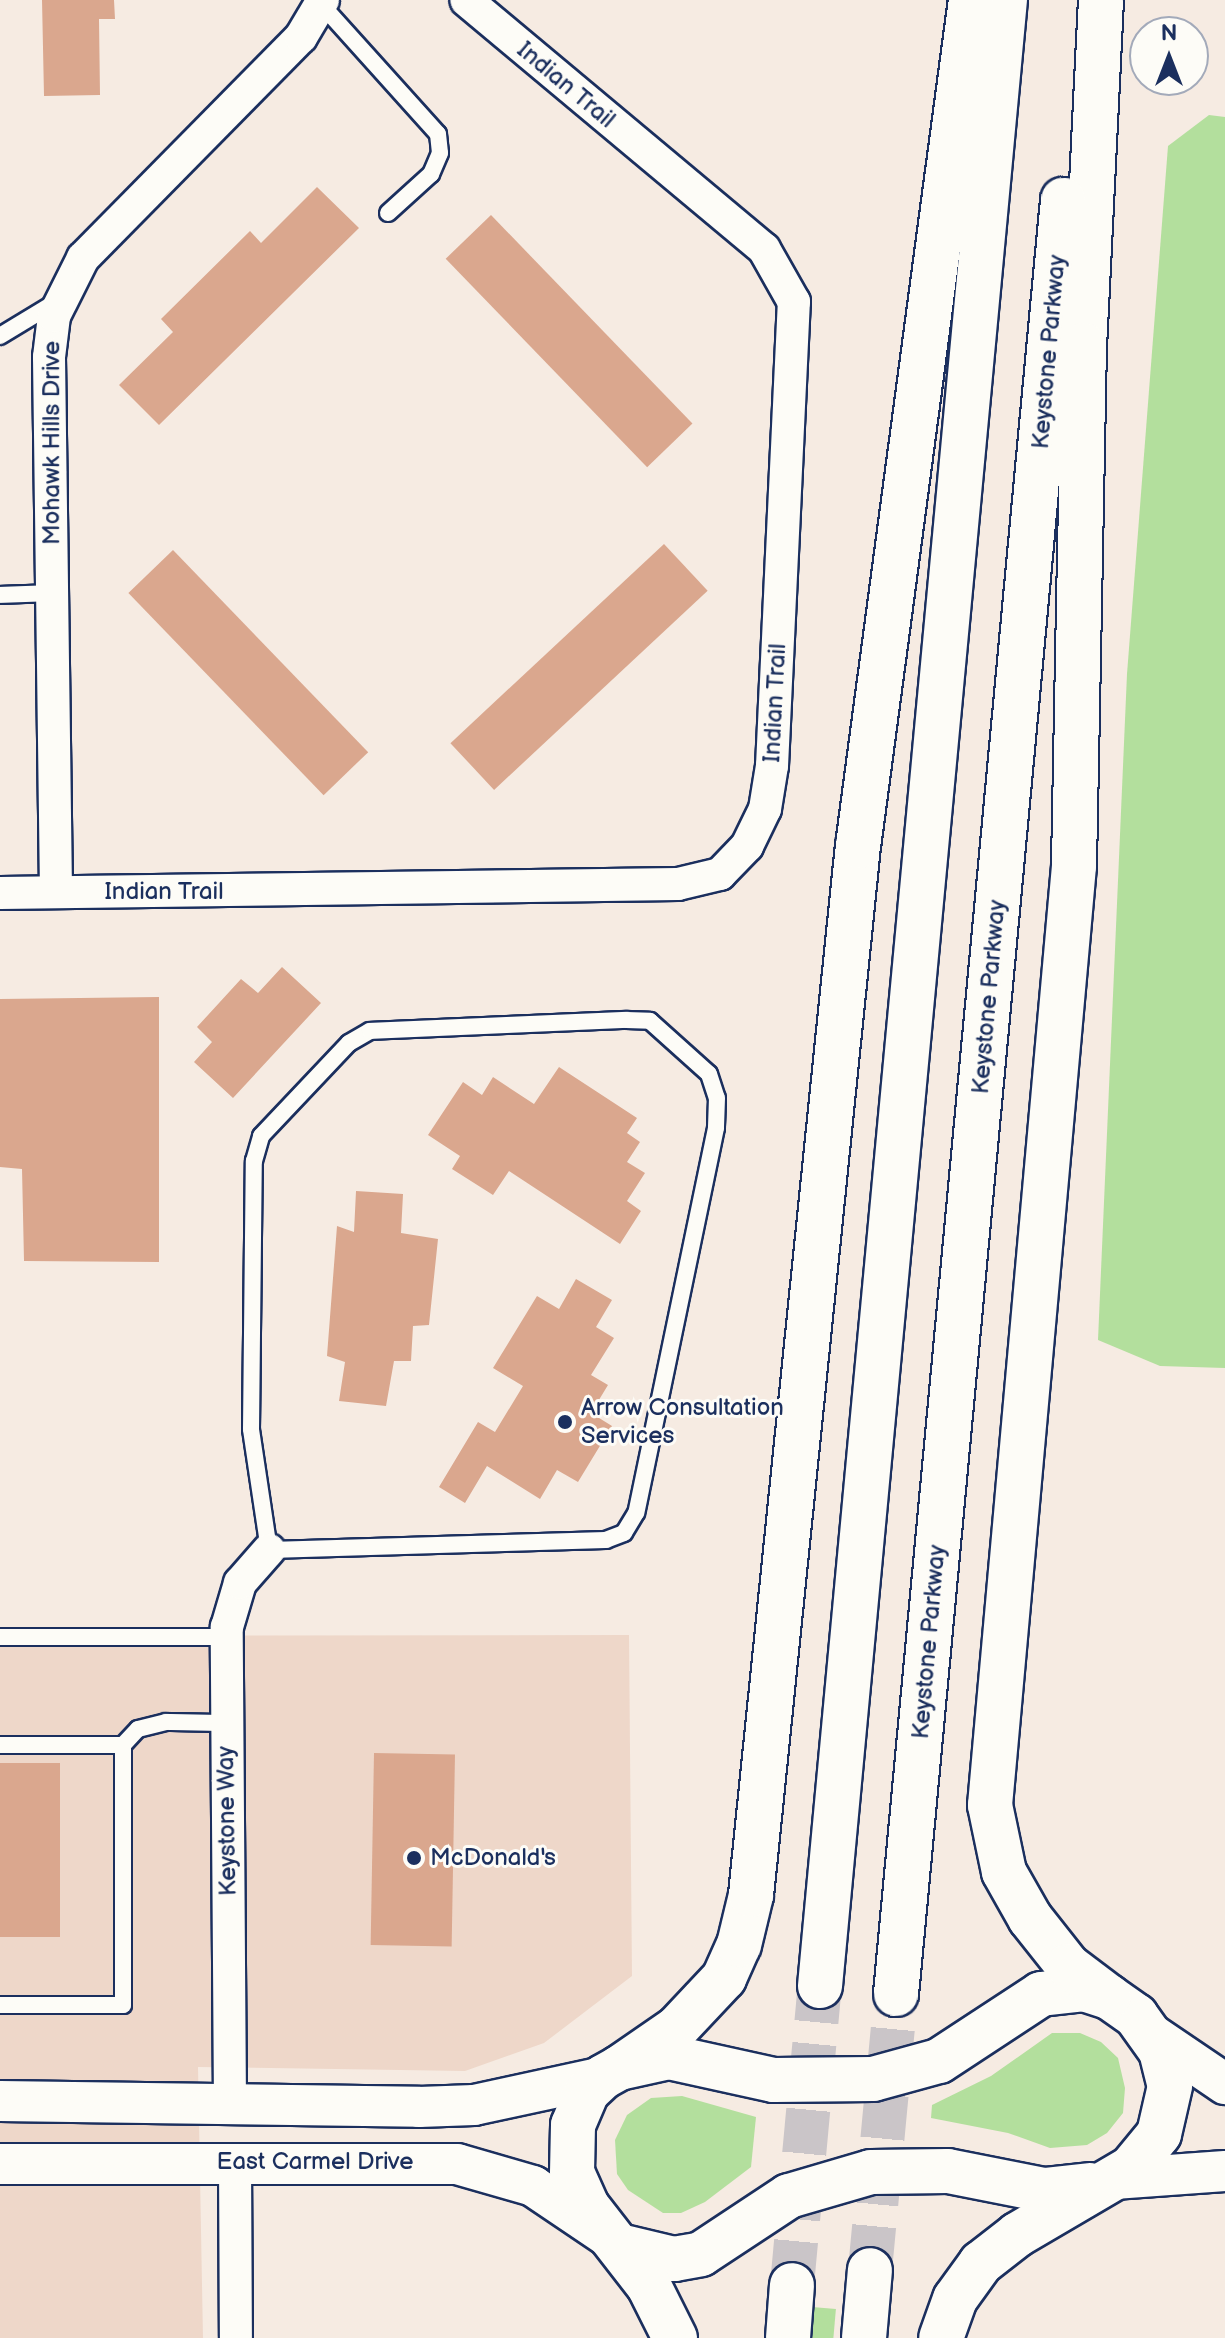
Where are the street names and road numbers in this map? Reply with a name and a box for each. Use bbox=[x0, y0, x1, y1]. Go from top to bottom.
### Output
street label: Indian Trail bbox=[511, 35, 621, 135]
street label: Keystone Parkway bbox=[1026, 254, 1072, 450]
street label: Mohawk Hills Drive bbox=[38, 341, 66, 545]
street label: Indian Trail bbox=[757, 642, 793, 764]
street label: Indian Trail bbox=[104, 878, 224, 906]
street label: Keystone Parkway bbox=[966, 899, 1012, 1095]
street label: Keystone Parkway bbox=[906, 1544, 952, 1740]
street label: Keystone Way bbox=[211, 1745, 243, 1897]
street label: East Carmel Drive bbox=[217, 2148, 413, 2176]

